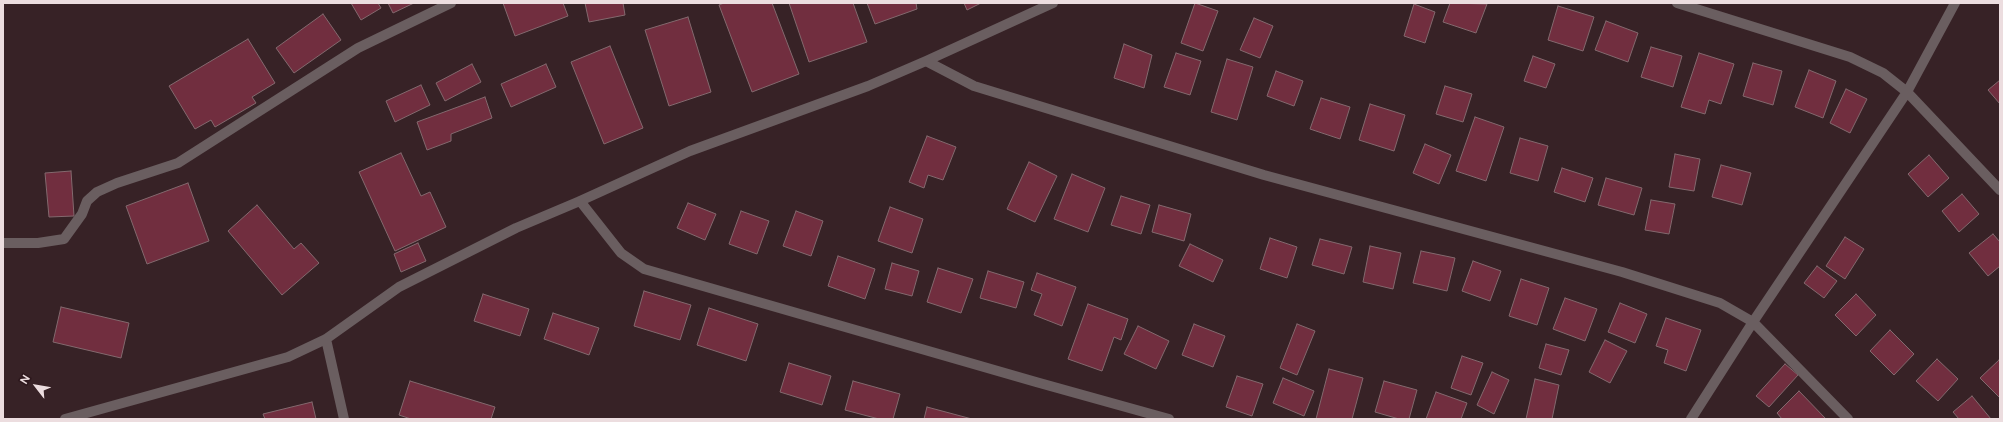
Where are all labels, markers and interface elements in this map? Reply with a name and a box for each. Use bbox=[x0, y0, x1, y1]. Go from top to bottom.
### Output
north arrow bbox=[16, 366, 56, 406]
text: N bbox=[18, 373, 33, 387]

